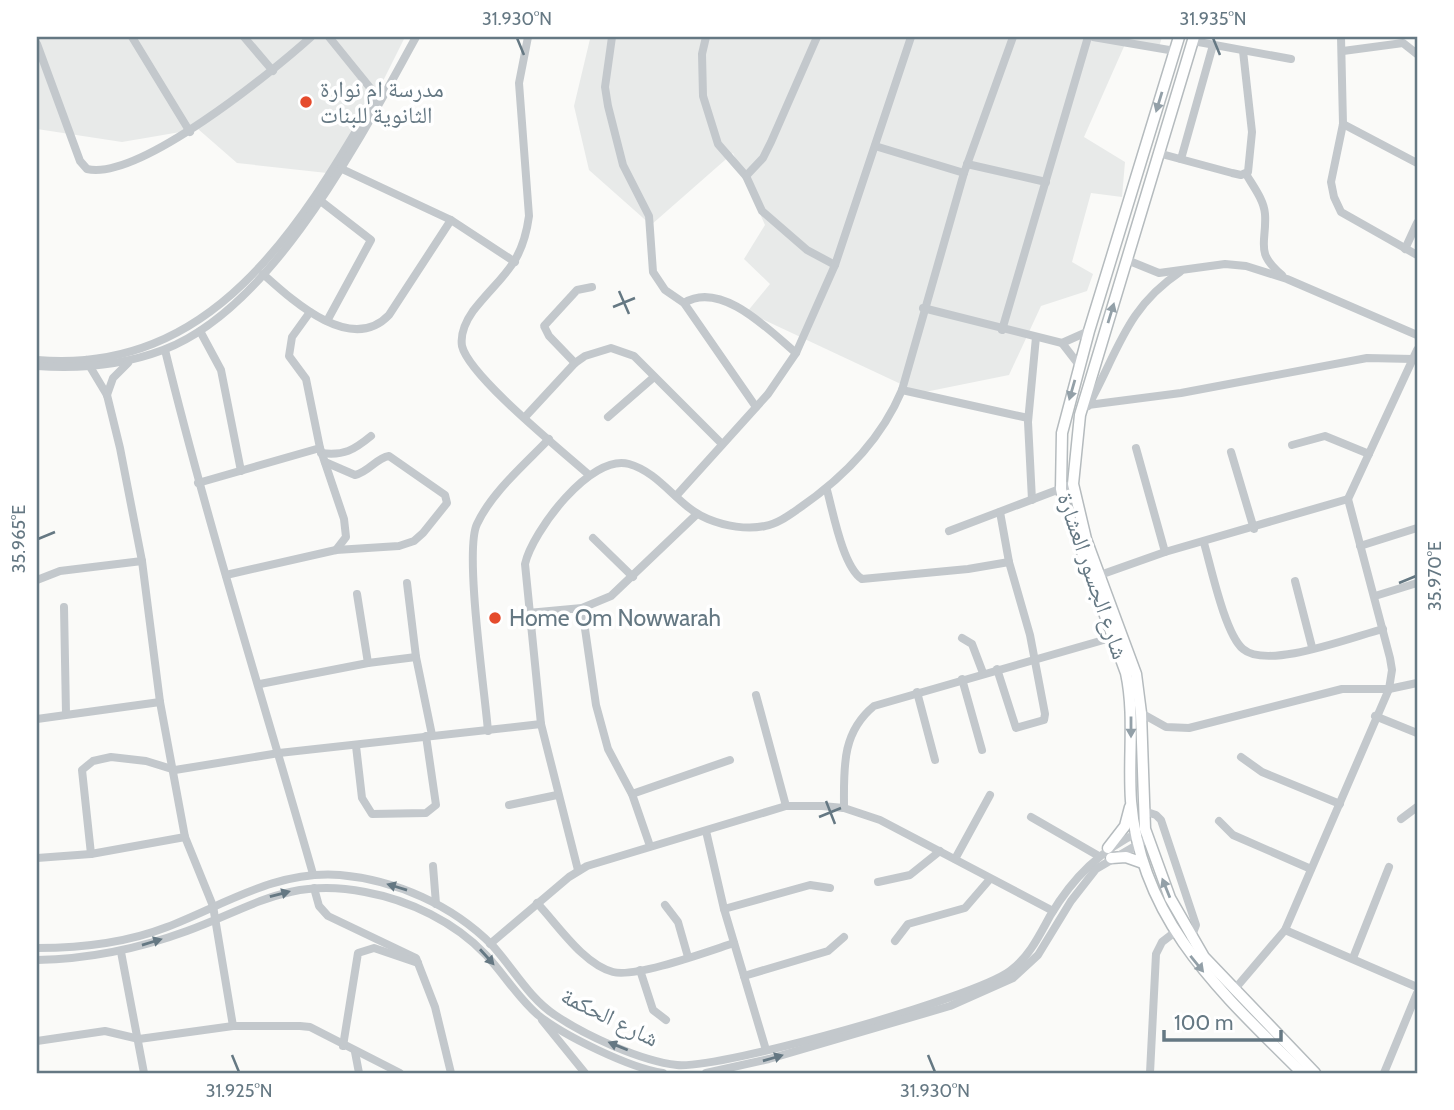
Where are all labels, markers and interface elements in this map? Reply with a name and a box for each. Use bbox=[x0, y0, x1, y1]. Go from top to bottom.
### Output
text: 31.930°N bbox=[482, 8, 552, 30]
text: 31.935°N bbox=[1180, 8, 1246, 30]
place label: مدرسة ام نوارة الثانوية للبنات bbox=[320, 75, 444, 129]
one-way arrow bbox=[1154, 92, 1164, 113]
marker: مدرسة ام نوارة الثانوية للبنات bbox=[298, 94, 314, 110]
one-way arrow bbox=[1106, 302, 1116, 323]
one-way arrow bbox=[1066, 379, 1077, 401]
street label: شارع الجسور العشارة bbox=[1051, 489, 1135, 663]
text: 35.965°E bbox=[8, 505, 30, 573]
text: 35.970°E bbox=[1424, 541, 1446, 611]
place label: Home Om Nowwarah bbox=[509, 604, 721, 632]
marker: Home Om Nowwarah bbox=[487, 610, 503, 626]
one-way arrow bbox=[1125, 716, 1137, 738]
one-way arrow bbox=[1160, 878, 1171, 899]
one-way arrow bbox=[386, 881, 407, 891]
one-way arrow bbox=[269, 888, 291, 899]
one-way arrow bbox=[142, 937, 163, 947]
one-way arrow bbox=[479, 948, 495, 965]
one-way arrow bbox=[1189, 955, 1204, 972]
street label: شارع الحكمة bbox=[556, 981, 663, 1054]
scale bar bbox=[1164, 998, 1281, 1042]
text: 100 m bbox=[1174, 1010, 1233, 1035]
one-way arrow bbox=[607, 1040, 628, 1051]
one-way arrow bbox=[763, 1052, 784, 1062]
text: 31.925°N bbox=[206, 1080, 272, 1102]
text: 31.930°N bbox=[900, 1080, 970, 1102]

